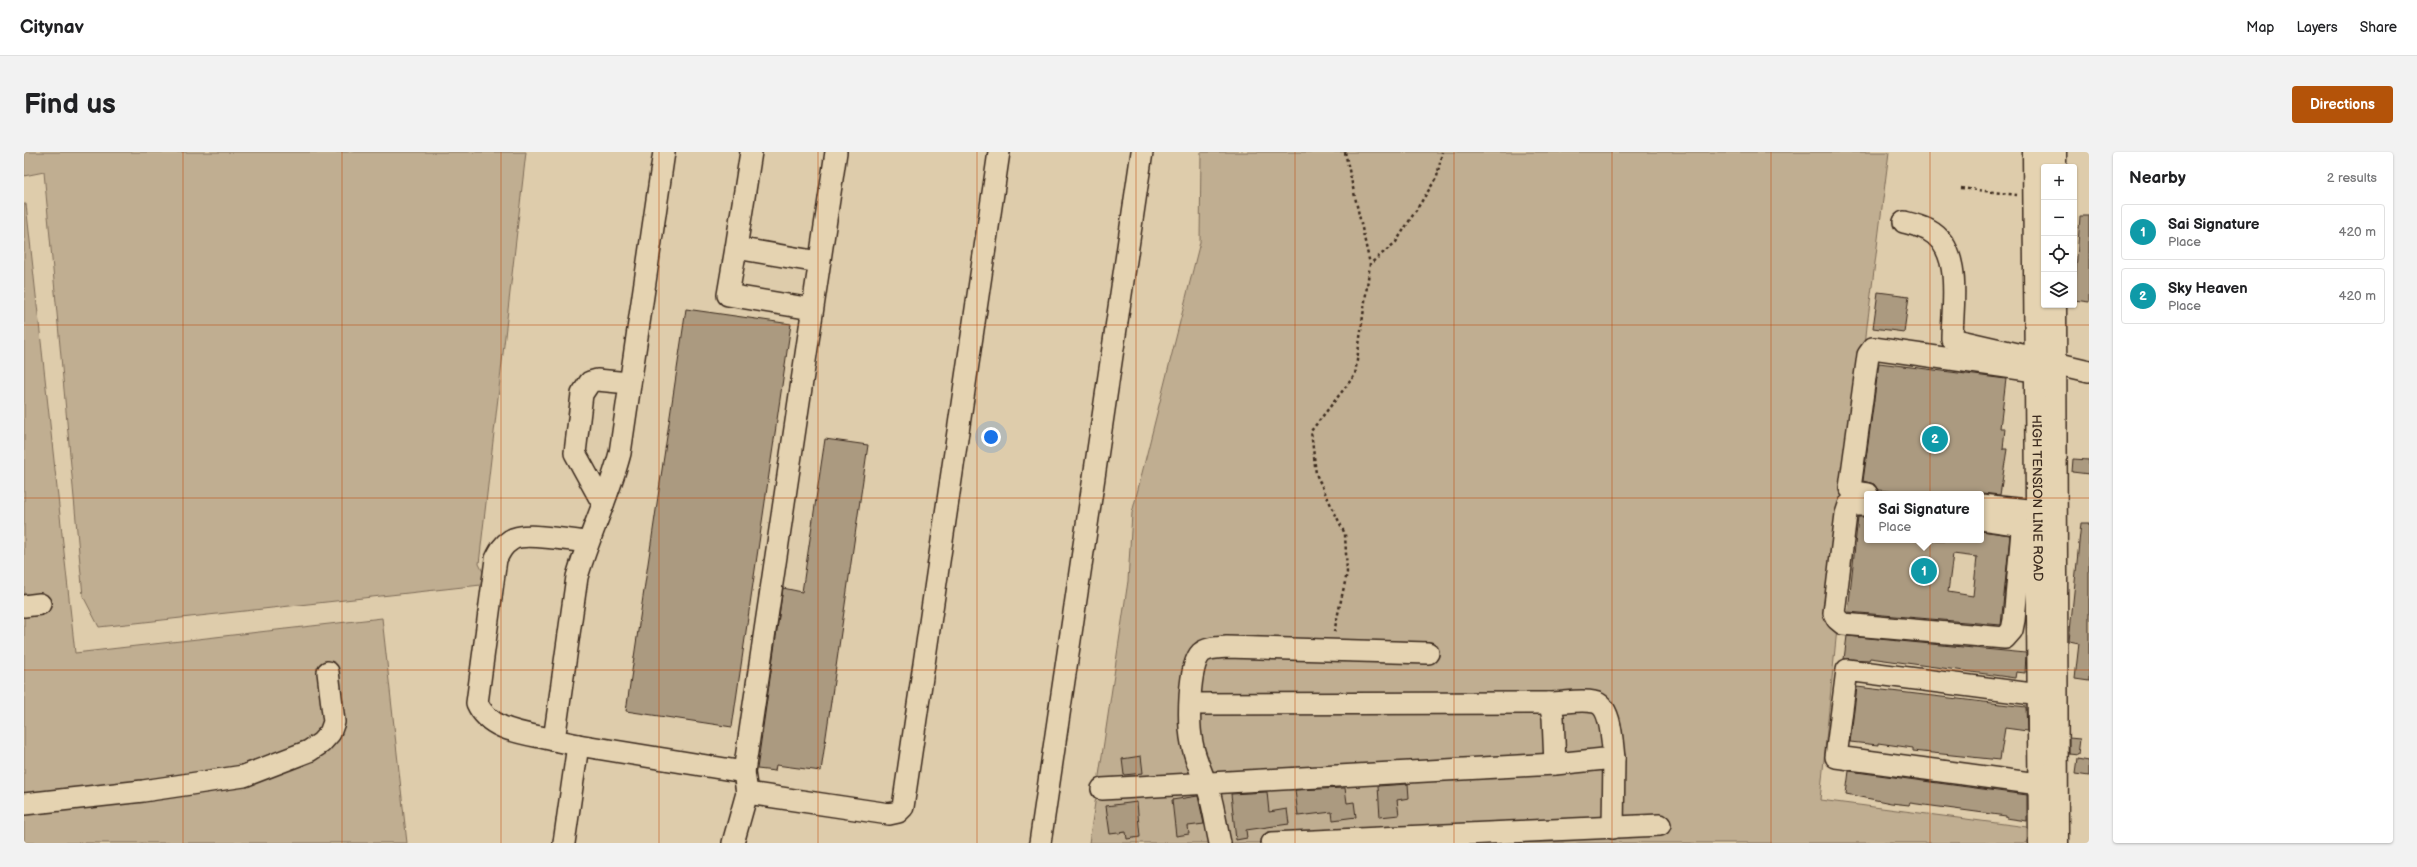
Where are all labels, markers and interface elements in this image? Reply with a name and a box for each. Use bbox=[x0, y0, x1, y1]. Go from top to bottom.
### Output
text: Citynav bbox=[20, 16, 84, 39]
text: Map bbox=[2246, 19, 2274, 36]
text: Layers bbox=[2296, 19, 2338, 36]
text: Share bbox=[2360, 19, 2397, 36]
button: Directions bbox=[2292, 86, 2393, 123]
text: Find us bbox=[24, 88, 116, 121]
map controls bbox=[2041, 164, 2077, 308]
button: + bbox=[2041, 164, 2077, 200]
text: Nearby bbox=[2129, 168, 2186, 188]
text: 2 results bbox=[2327, 170, 2377, 186]
button: − bbox=[2041, 200, 2077, 236]
text: Sai Signature bbox=[2168, 215, 2259, 234]
text: 1 bbox=[2140, 224, 2146, 240]
text: 420 m bbox=[2338, 224, 2376, 240]
text: Place bbox=[2168, 234, 2201, 250]
button: locate bbox=[2041, 236, 2077, 272]
button: layers bbox=[2041, 272, 2077, 308]
text: Sky Heaven bbox=[2168, 279, 2248, 298]
text: 2 bbox=[2139, 288, 2147, 304]
text: 420 m bbox=[2338, 288, 2376, 304]
text: Place bbox=[2168, 298, 2201, 314]
street label: HIGH TENSION LINE ROAD bbox=[2028, 414, 2046, 581]
pin: 2 bbox=[1922, 424, 1948, 454]
your location bbox=[981, 427, 1001, 447]
popup bbox=[1864, 491, 1984, 543]
text: Sai Signature bbox=[1878, 500, 1970, 519]
text: Place bbox=[1878, 519, 1911, 535]
pin: 1 bbox=[1911, 556, 1937, 586]

